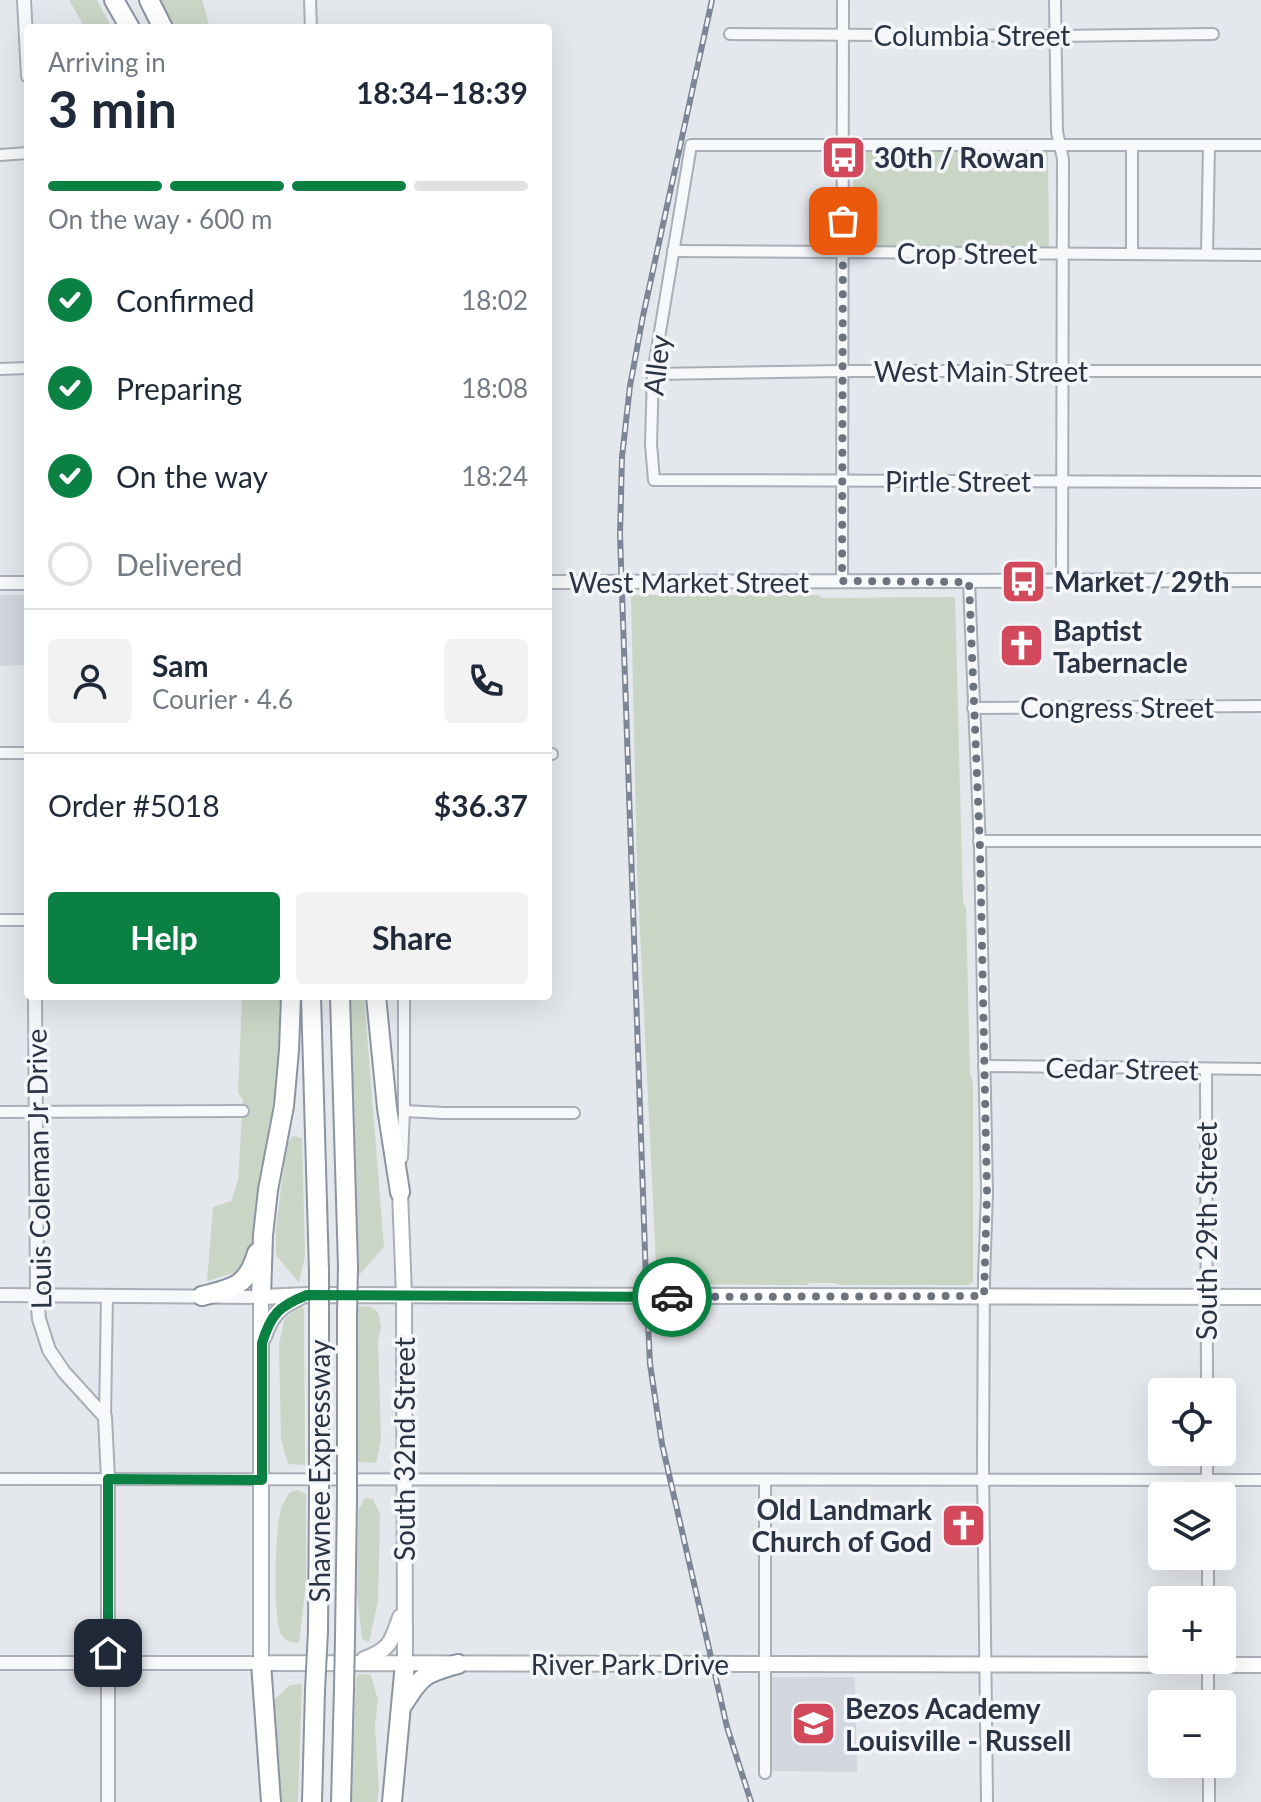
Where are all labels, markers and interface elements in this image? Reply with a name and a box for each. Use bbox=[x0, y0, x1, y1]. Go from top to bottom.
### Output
street label: Columbia Street bbox=[874, 18, 1070, 52]
text: Arriving in bbox=[48, 46, 166, 78]
text: 18:34–18:39 bbox=[356, 74, 528, 110]
text: 3 min bbox=[48, 77, 177, 139]
bus stop icon: 30th / Rowan bbox=[819, 133, 867, 181]
place label: 30th / Rowan bbox=[874, 140, 1045, 174]
pin bbox=[809, 187, 877, 255]
icon: bag bbox=[821, 199, 865, 243]
text: On the way · 600 m bbox=[48, 203, 272, 235]
street label: Crop Street bbox=[897, 236, 1037, 270]
icon: check bbox=[48, 278, 92, 322]
text: Confirmed bbox=[116, 282, 255, 318]
text: 18:02 bbox=[461, 284, 528, 316]
street label: Alley bbox=[635, 332, 677, 397]
street label: West Main Street bbox=[874, 354, 1088, 388]
icon: check bbox=[48, 366, 92, 410]
text: Preparing bbox=[116, 370, 242, 406]
text: 18:08 bbox=[461, 372, 528, 404]
icon: check bbox=[48, 454, 92, 498]
text: On the way bbox=[116, 458, 268, 494]
text: 18:24 bbox=[461, 460, 528, 492]
street label: Pirtle Street bbox=[885, 464, 1031, 498]
text: Delivered bbox=[116, 546, 243, 582]
bus stop icon: Market / 29th bbox=[999, 557, 1047, 605]
place label: Market / 29th bbox=[1054, 564, 1230, 598]
street label: West Market Street bbox=[569, 565, 809, 599]
place label: Baptist Tabernacle bbox=[1053, 613, 1188, 679]
church icon: Baptist Tabernacle bbox=[998, 622, 1046, 670]
button: person bbox=[48, 639, 132, 723]
button: phone bbox=[444, 639, 528, 723]
text: Sam bbox=[152, 647, 209, 683]
text: Courier · 4.6 bbox=[152, 683, 293, 715]
street label: Congress Street bbox=[1020, 690, 1214, 724]
text: Order #5018 bbox=[48, 787, 220, 823]
text: $36.37 bbox=[434, 787, 528, 823]
button: Help bbox=[48, 892, 280, 984]
button: Share bbox=[296, 892, 528, 984]
street label: Louis Coleman Jr Drive bbox=[19, 1028, 57, 1310]
street label: Cedar Street bbox=[1045, 1050, 1199, 1086]
street label: South 29th Street bbox=[1189, 1122, 1223, 1340]
courier bbox=[632, 1257, 712, 1337]
icon: car bbox=[650, 1275, 694, 1319]
street label: South 32nd Street bbox=[387, 1337, 421, 1561]
street label: Shawnee Expressway bbox=[302, 1339, 336, 1603]
map controls bbox=[1148, 1378, 1236, 1778]
button: locate bbox=[1148, 1378, 1236, 1466]
button: layers bbox=[1148, 1482, 1236, 1570]
place label: Old Landmark Church of God bbox=[752, 1492, 932, 1558]
church icon: Old Landmark Church of God bbox=[939, 1501, 987, 1549]
button: + bbox=[1148, 1586, 1236, 1674]
pin bbox=[74, 1619, 142, 1687]
icon: home bbox=[86, 1631, 130, 1675]
street label: River Park Drive bbox=[531, 1647, 729, 1681]
button: − bbox=[1148, 1690, 1236, 1778]
place label: Bezos Academy Louisville - Russell bbox=[845, 1691, 1071, 1757]
school or university icon: Bezos Academy Louisville - Russell bbox=[790, 1700, 838, 1748]

